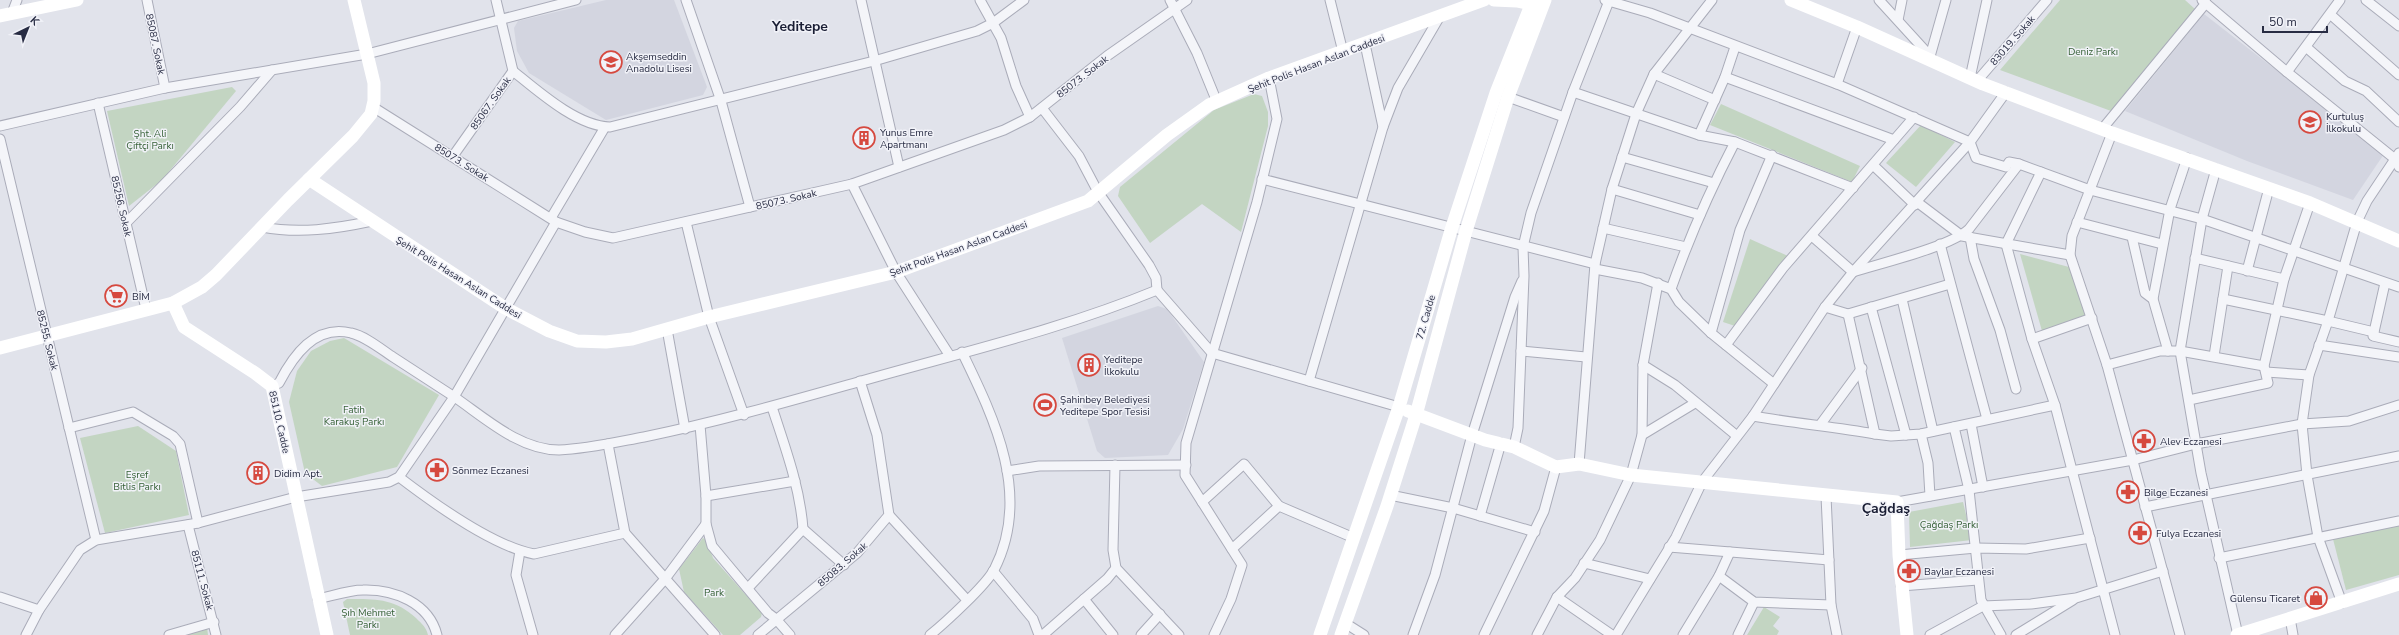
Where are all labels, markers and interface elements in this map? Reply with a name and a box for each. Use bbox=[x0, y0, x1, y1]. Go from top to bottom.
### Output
north arrow bbox=[8, 8, 48, 48]
scale bar bbox=[2263, 8, 2327, 34]
street label: 83019. Sokak bbox=[1987, 12, 2039, 69]
text: K bbox=[27, 13, 43, 29]
street label: 85087. Sokak bbox=[142, 13, 169, 77]
text: 50 m bbox=[2269, 14, 2297, 30]
district label: Yeditepe bbox=[771, 17, 828, 36]
street label: Şehit Polis Hasan Aslan Caddesi bbox=[1246, 31, 1387, 97]
park label: Deniz Parkı bbox=[2068, 45, 2118, 59]
school or university icon: Akşemseddin Anadolu Lisesi bbox=[598, 49, 624, 75]
place label: Akşemseddin Anadolu Lisesi bbox=[626, 50, 692, 76]
street label: 85073. Sokak bbox=[1054, 52, 1112, 101]
street label: 85067. Sokak bbox=[467, 73, 515, 133]
school or university icon: Kurtuluş İlkokulu bbox=[2297, 109, 2323, 135]
place label: Kurtuluş İlkokulu bbox=[2326, 110, 2364, 136]
building icon: Yunus Emre Apartmanı bbox=[851, 125, 877, 151]
place label: Yunus Emre Apartmanı bbox=[879, 126, 933, 152]
park label: Şht. Ali Çiftçi Parkı bbox=[126, 127, 174, 153]
street label: 85073. Sokak bbox=[432, 141, 492, 186]
street label: 85256. Sokak bbox=[107, 175, 135, 239]
street label: 85073. Sokak bbox=[755, 186, 819, 214]
street label: Şehit Polis Hasan Aslan Caddesi bbox=[888, 217, 1029, 280]
street label: Şehit Polis Hasan Aslan Caddesi bbox=[393, 233, 524, 322]
supermarket icon: BİM bbox=[103, 283, 129, 309]
place label: BİM bbox=[132, 290, 150, 304]
street label: 72. Cadde bbox=[1413, 293, 1439, 341]
street label: 85255. Sokak bbox=[33, 309, 62, 373]
building icon: Yeditepe İlkokulu bbox=[1076, 352, 1102, 378]
place label: Yeditepe İlkokulu bbox=[1103, 353, 1143, 379]
street label: 85110. Cadde bbox=[265, 390, 293, 455]
sports icon: Şahinbey Belediyesi Yeditepe Spor Tesisi bbox=[1032, 392, 1058, 418]
place label: Şahinbey Belediyesi Yeditepe Spor Tesisi bbox=[1059, 393, 1150, 419]
park label: Fatih Karakuş Parkı bbox=[324, 403, 384, 429]
pharmacy icon: Alev Eczanesi bbox=[2131, 428, 2157, 454]
place label: Alev Eczanesi bbox=[2160, 435, 2222, 449]
pharmacy icon: Sönmez Eczanesi bbox=[424, 457, 450, 483]
building icon: Didim Apt. bbox=[245, 460, 271, 486]
place label: Sönmez Eczanesi bbox=[452, 464, 529, 478]
place label: Didim Apt. bbox=[274, 467, 322, 481]
park label: Eşref Bitlis Parkı bbox=[113, 468, 161, 494]
pharmacy icon: Bilge Eczanesi bbox=[2115, 479, 2141, 505]
place label: Bilge Eczanesi bbox=[2144, 486, 2208, 500]
district label: Çağdaş bbox=[1862, 499, 1910, 518]
park label: Çağdaş Parkı bbox=[1920, 518, 1978, 532]
pharmacy icon: Fulya Eczanesi bbox=[2127, 520, 2153, 546]
place label: Fulya Eczanesi bbox=[2156, 527, 2221, 541]
street label: 85083. Sokak bbox=[815, 539, 871, 590]
street label: 85111. Sokak bbox=[187, 549, 217, 613]
pharmacy icon: Baylar Eczanesi bbox=[1896, 558, 1922, 584]
place label: Baylar Eczanesi bbox=[1924, 565, 1994, 579]
shop icon: Gülensu Ticaret bbox=[2303, 585, 2329, 611]
park label: Park bbox=[704, 586, 725, 600]
place label: Gülensu Ticaret bbox=[2230, 592, 2300, 606]
park label: Şıh Mehmet Parkı bbox=[341, 606, 395, 632]

